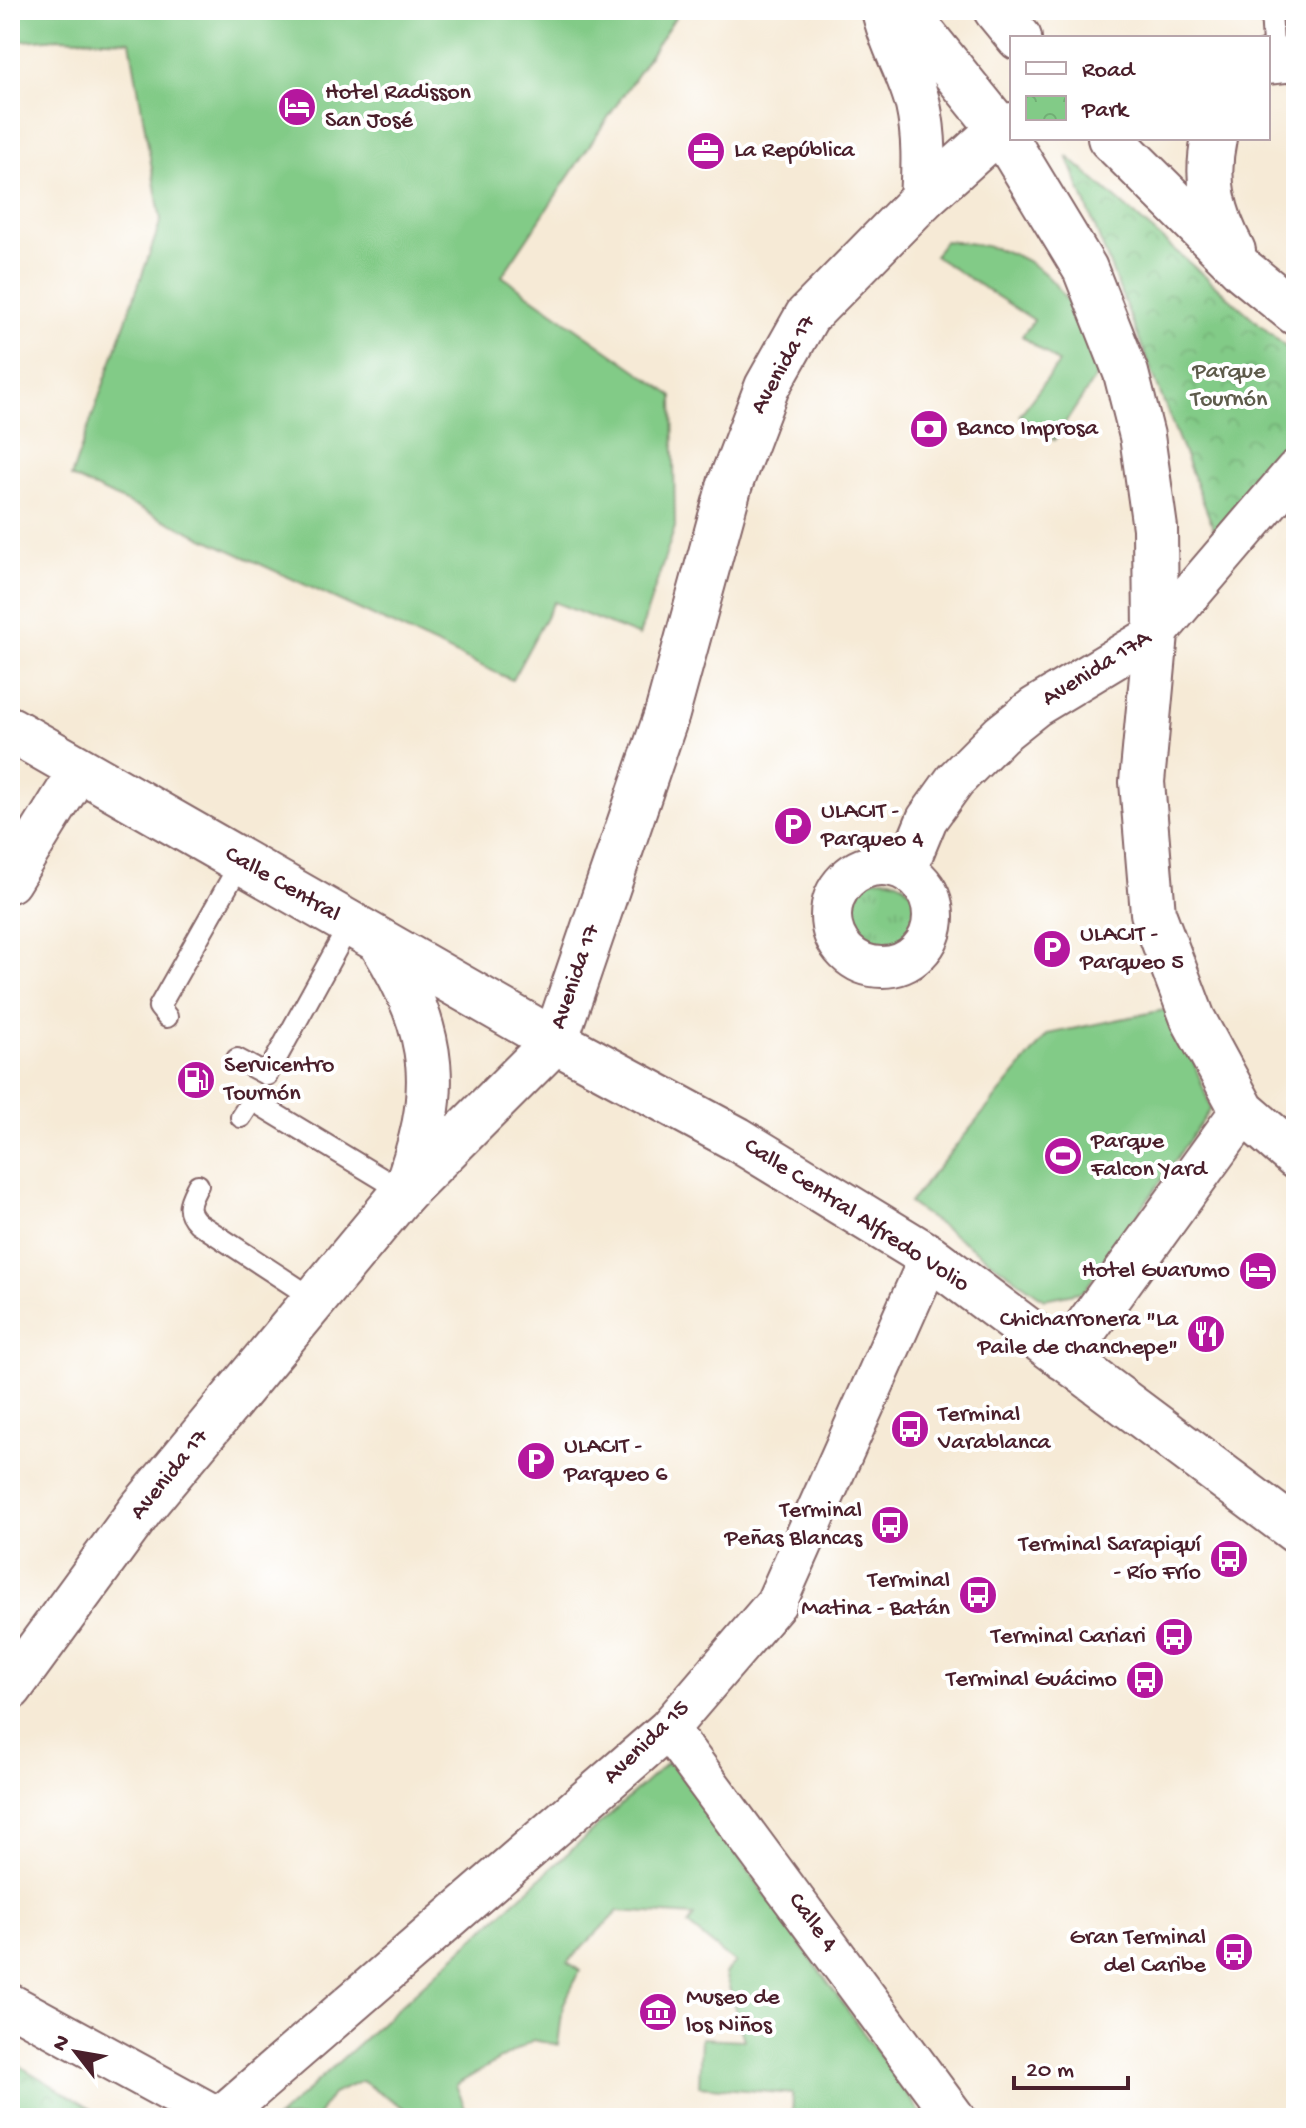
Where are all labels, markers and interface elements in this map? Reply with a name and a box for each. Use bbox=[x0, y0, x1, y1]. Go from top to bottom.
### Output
legend bbox=[1010, 36, 1270, 140]
text: Road bbox=[1082, 57, 1136, 86]
place label: Hotel Radisson San José bbox=[325, 79, 472, 136]
hotel icon: Hotel Radisson San José bbox=[276, 86, 318, 128]
text: Park bbox=[1081, 97, 1130, 126]
office icon: La República bbox=[685, 130, 727, 172]
place label: La República bbox=[734, 137, 855, 166]
street label: Avenida 17 bbox=[745, 310, 823, 420]
park label: Parque Tournón bbox=[1189, 358, 1268, 415]
bank icon: Banco Improsa bbox=[908, 408, 950, 450]
place label: Banco Improsa bbox=[956, 415, 1099, 444]
street label: Avenida 17A bbox=[1037, 623, 1158, 714]
place label: ULACIT - Parqueo 4 bbox=[820, 798, 924, 855]
parking icon: ULACIT - Parqueo 4 bbox=[772, 805, 814, 847]
street label: Calle Central bbox=[219, 840, 345, 930]
street label: Avenida 17 bbox=[545, 920, 608, 1033]
place label: ULACIT - Parqueo 5 bbox=[1079, 921, 1184, 978]
parking icon: ULACIT - Parqueo 5 bbox=[1031, 928, 1073, 970]
place label: Servicentro Tournón bbox=[222, 1052, 335, 1109]
fuel station icon: Servicentro Tournón bbox=[175, 1059, 217, 1101]
place label: Parque Falcon Yard bbox=[1090, 1128, 1209, 1185]
street label: Calle Central Alfredo Volio bbox=[738, 1132, 974, 1300]
sports icon: Parque Falcon Yard bbox=[1042, 1135, 1084, 1177]
hotel icon: Hotel Guarumo bbox=[1237, 1250, 1279, 1292]
place label: Hotel Guarumo bbox=[1082, 1257, 1230, 1286]
place label: Chicharronera "La Paile de chanchepe" bbox=[976, 1306, 1179, 1363]
restaurant icon: Chicharronera "La Paile de chanchepe" bbox=[1185, 1313, 1227, 1355]
place label: Terminal Varablanca bbox=[936, 1401, 1051, 1458]
bus stop icon: Terminal Varablanca bbox=[889, 1408, 931, 1450]
street label: Avenida 17 bbox=[124, 1423, 216, 1526]
place label: ULACIT - Parqueo 6 bbox=[563, 1433, 668, 1490]
parking icon: ULACIT - Parqueo 6 bbox=[515, 1440, 557, 1482]
place label: Terminal Peñas Blancas bbox=[724, 1497, 863, 1554]
bus stop icon: Terminal Peñas Blancas bbox=[869, 1504, 911, 1546]
place label: Terminal Sarapiquí - Río Frío bbox=[1017, 1531, 1202, 1588]
bus stop icon: Terminal Sarapiquí - Río Frío bbox=[1208, 1538, 1250, 1580]
place label: Terminal Matina - Batán bbox=[801, 1567, 951, 1624]
bus stop icon: Terminal Matina - Batán bbox=[957, 1574, 999, 1616]
bus stop icon: Terminal Cariari bbox=[1153, 1616, 1195, 1658]
place label: Terminal Cariari bbox=[989, 1623, 1146, 1652]
bus stop icon: Terminal Guácimo bbox=[1124, 1659, 1166, 1701]
place label: Terminal Guácimo bbox=[944, 1666, 1117, 1695]
street label: Avenida 15 bbox=[598, 1695, 696, 1791]
street label: Calle 4 bbox=[781, 1888, 844, 1959]
place label: Gran Terminal del Caribe bbox=[1070, 1924, 1207, 1981]
bus stop icon: Gran Terminal del Caribe bbox=[1213, 1931, 1255, 1973]
place label: Museo de los Niños bbox=[686, 1984, 780, 2041]
museum icon: Museo de los Niños bbox=[637, 1991, 679, 2033]
north arrow bbox=[36, 2012, 116, 2092]
text: N bbox=[47, 2031, 77, 2057]
scale bar bbox=[1014, 2040, 1128, 2090]
text: 20 m bbox=[1026, 2057, 1074, 2086]

